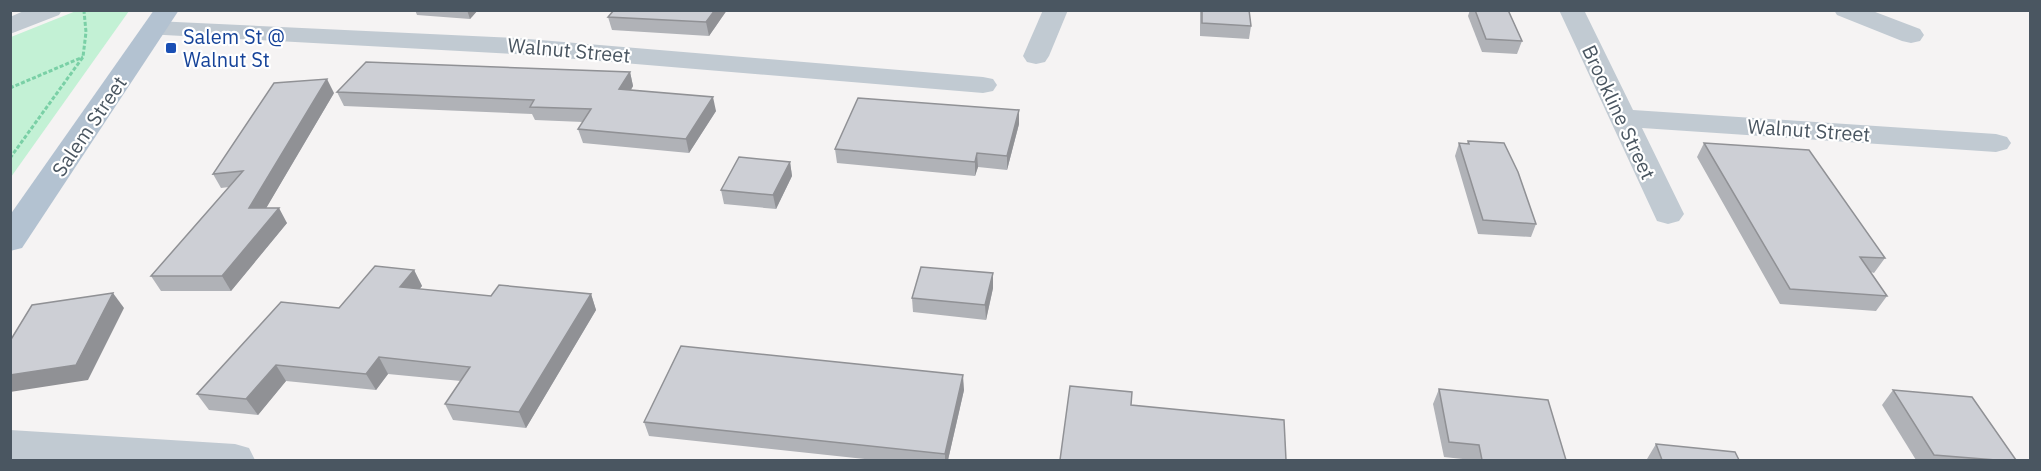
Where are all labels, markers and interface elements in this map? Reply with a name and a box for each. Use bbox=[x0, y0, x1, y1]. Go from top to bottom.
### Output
place label: Salem St @ Walnut St bbox=[183, 23, 285, 73]
street label: Walnut Street bbox=[507, 31, 631, 69]
street label: Brookline Street bbox=[1576, 40, 1662, 184]
marker: Salem St @ Walnut St bbox=[164, 41, 178, 55]
street label: Salem Street bbox=[45, 70, 133, 182]
street label: Walnut Street bbox=[1747, 112, 1871, 148]

